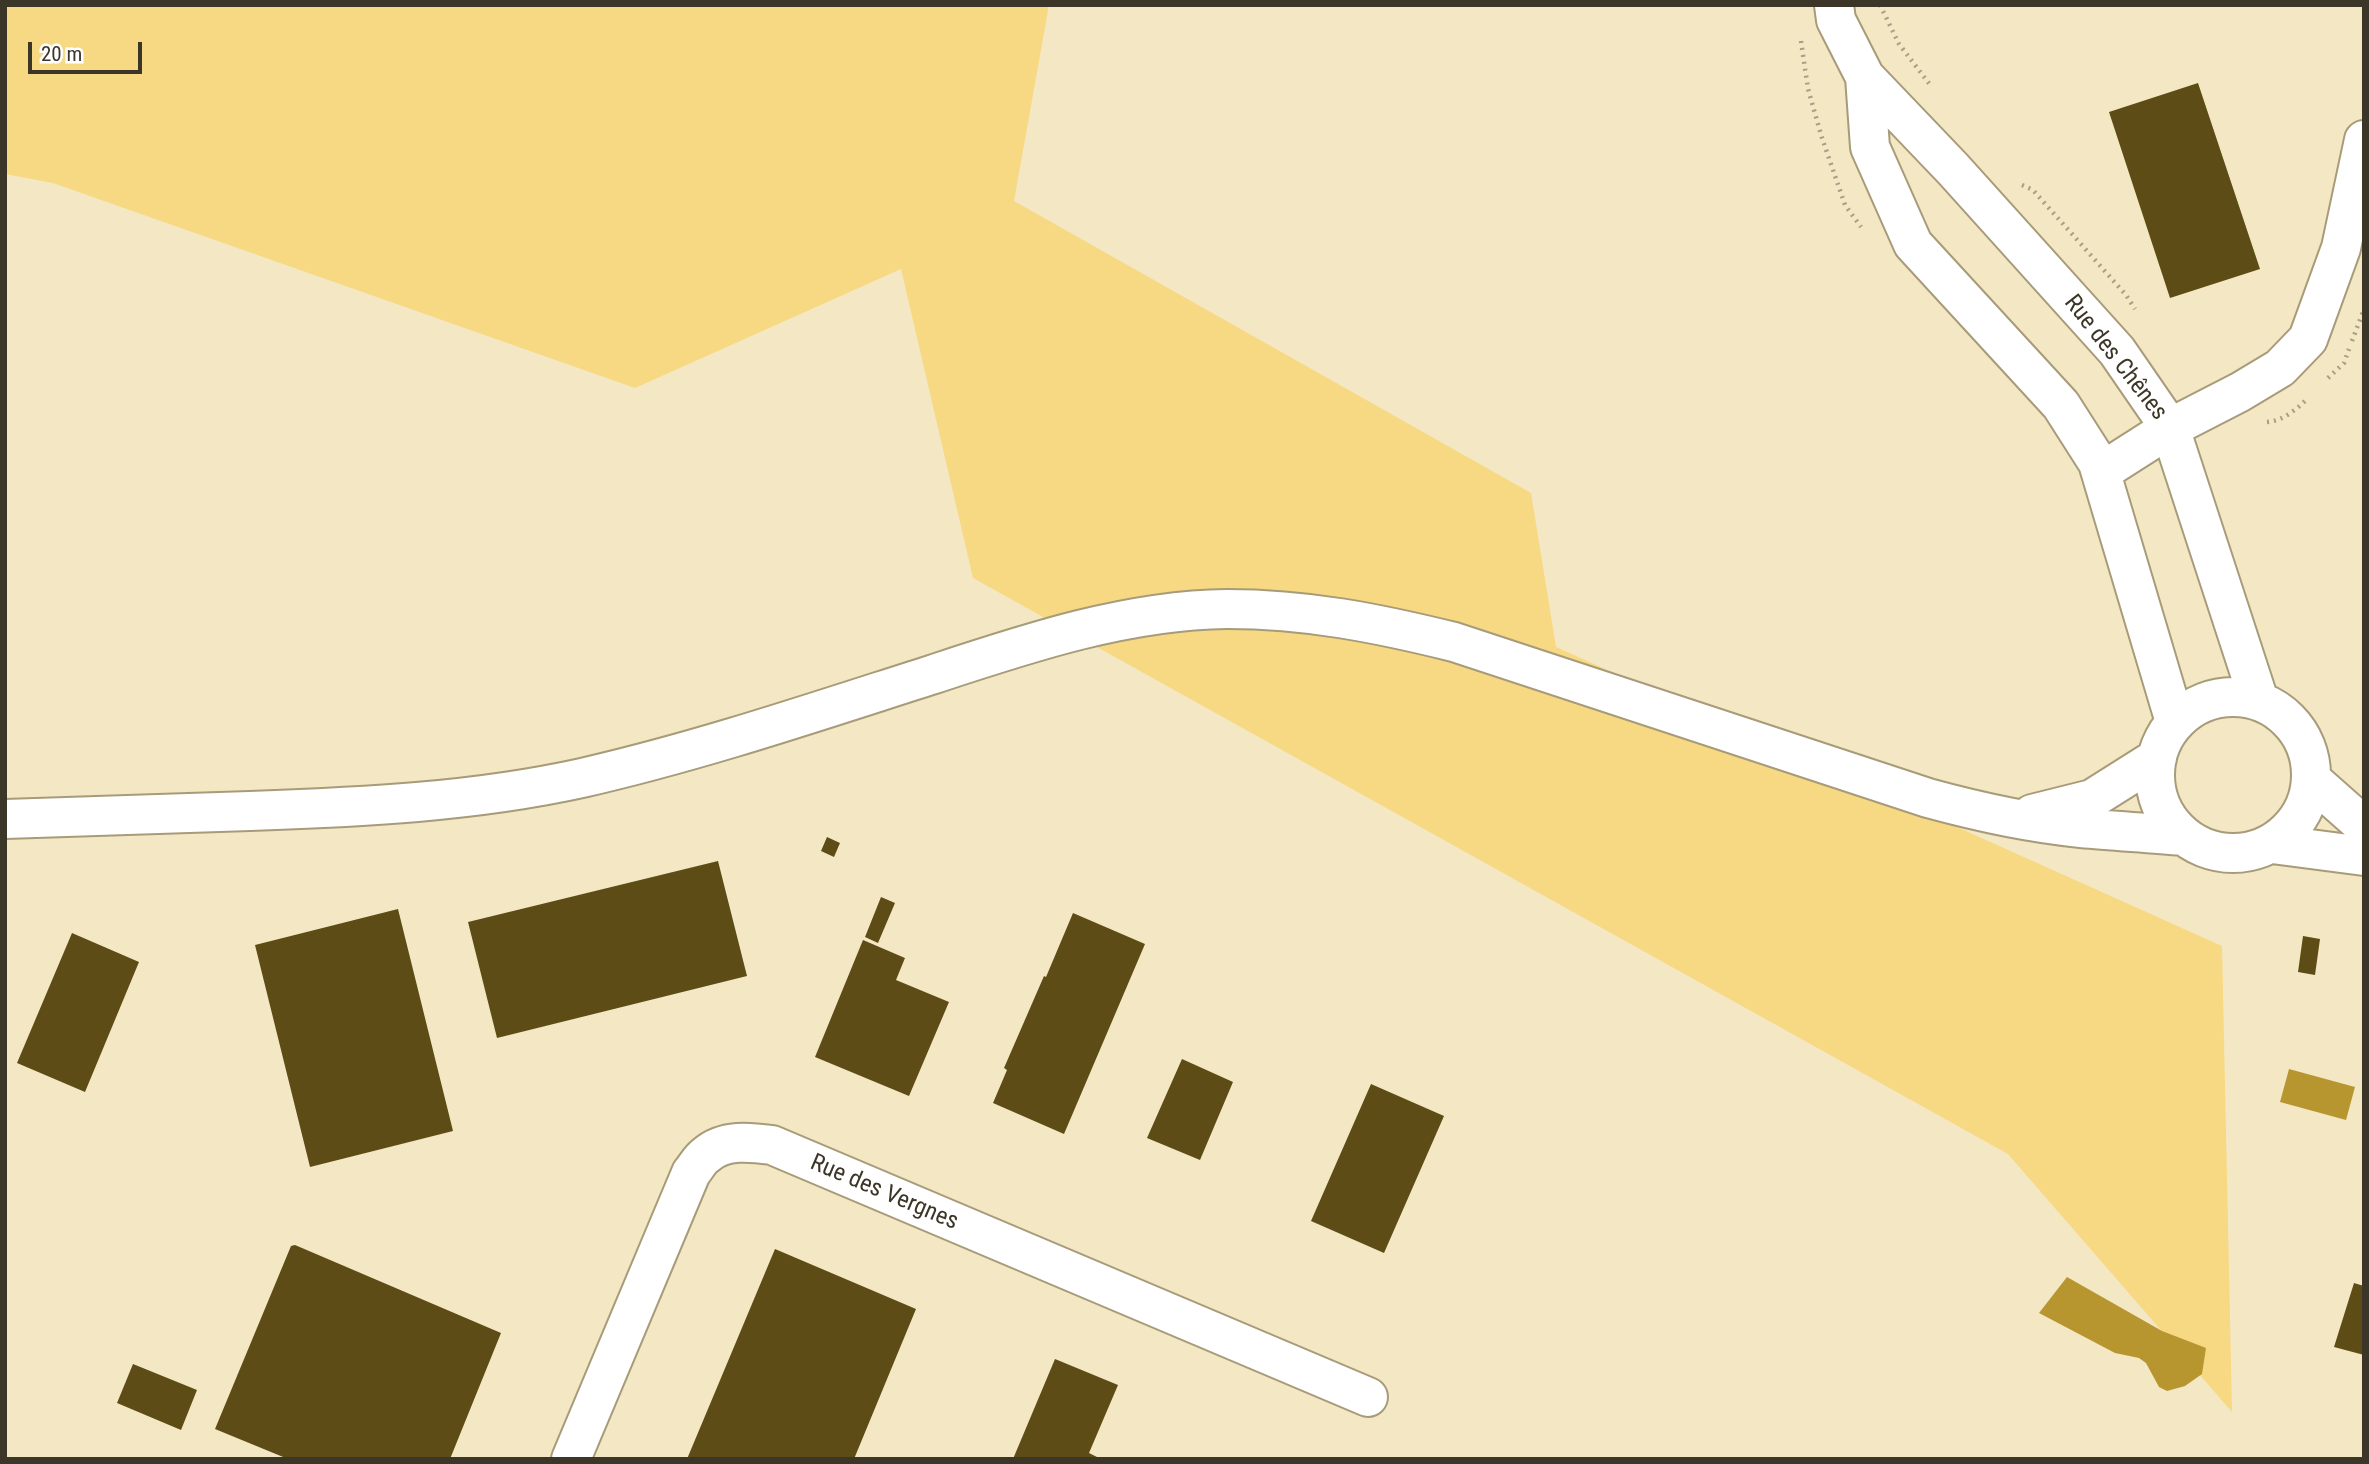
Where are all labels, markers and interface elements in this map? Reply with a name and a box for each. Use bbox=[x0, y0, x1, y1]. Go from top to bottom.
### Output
scale bar bbox=[32, 28, 145, 72]
text: 20 m bbox=[41, 42, 82, 66]
street label: Rue des Chênes bbox=[2057, 290, 2173, 426]
street label: Rue des Vergnes bbox=[806, 1149, 962, 1237]

